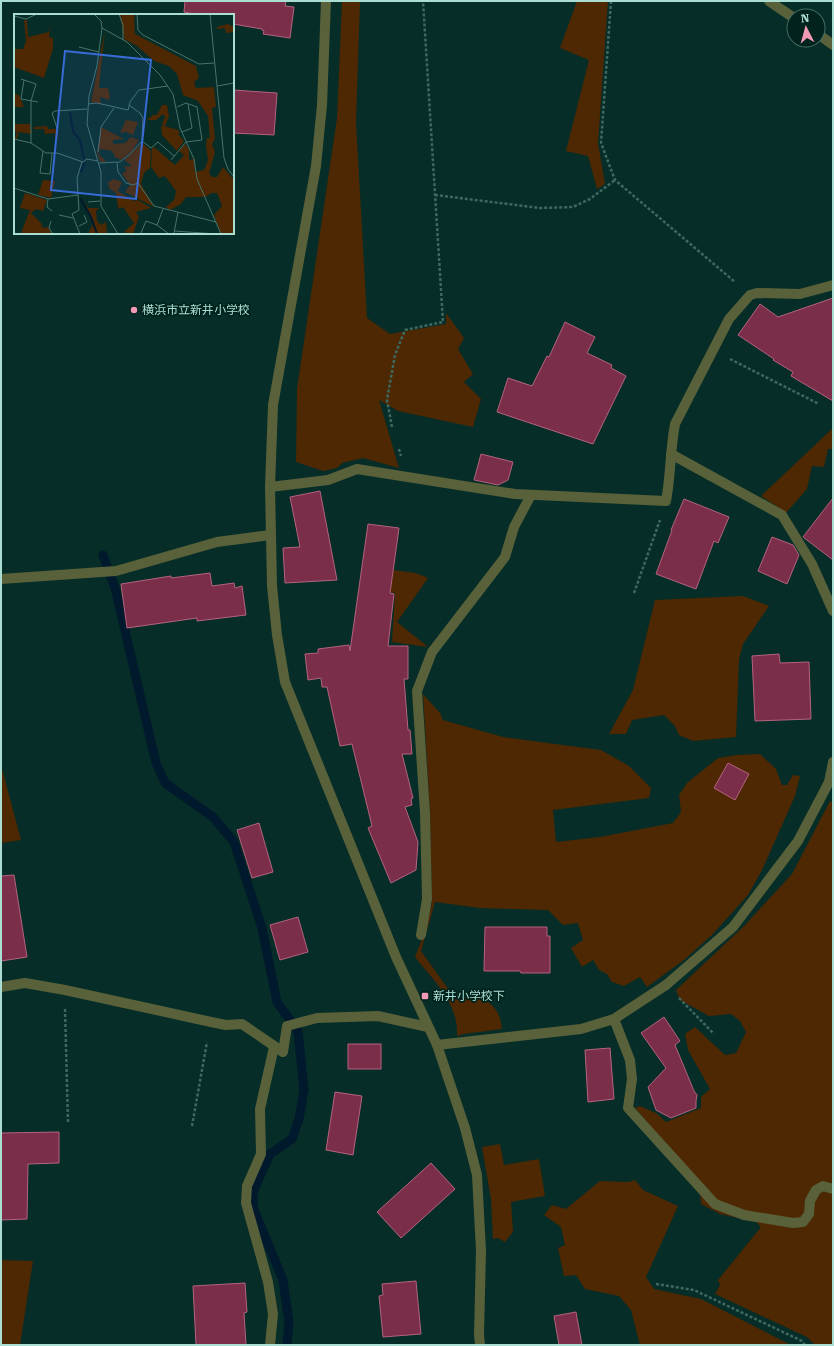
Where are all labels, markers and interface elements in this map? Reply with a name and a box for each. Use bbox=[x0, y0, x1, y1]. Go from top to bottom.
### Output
north arrow bbox=[786, 8, 826, 48]
text: N bbox=[800, 12, 810, 25]
inset map bbox=[14, 14, 234, 234]
place label: 横浜市立新井小学校 bbox=[142, 303, 250, 317]
marker: 横浜市立新井小学校 bbox=[129, 305, 139, 315]
place label: 新井小学校下 bbox=[433, 989, 505, 1003]
marker: 新井小学校下 bbox=[420, 991, 430, 1001]

